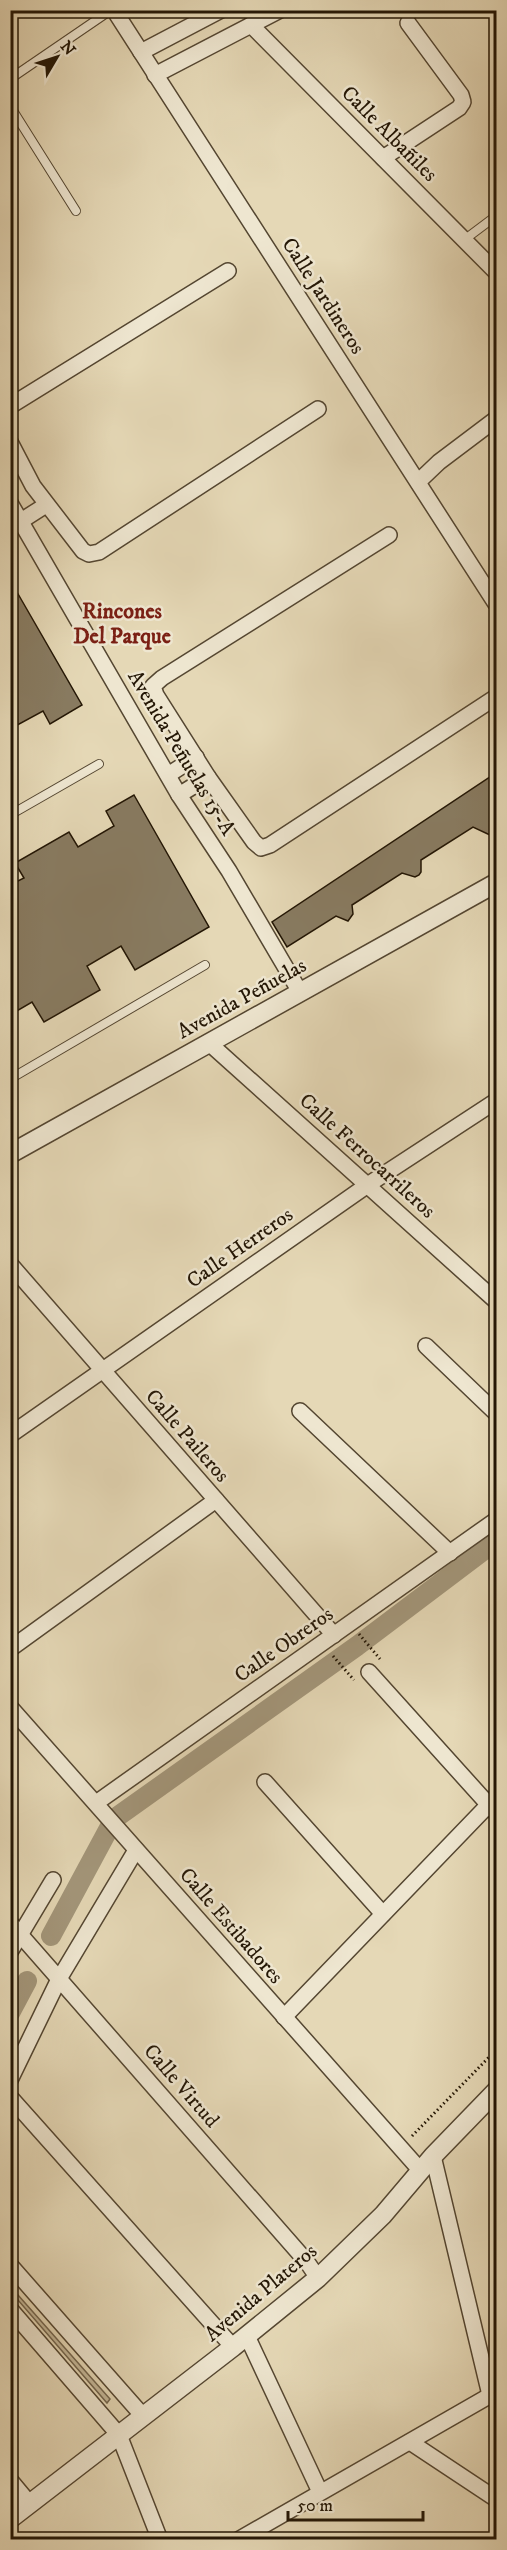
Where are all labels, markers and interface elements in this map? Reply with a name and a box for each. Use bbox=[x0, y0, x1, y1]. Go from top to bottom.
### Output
north arrow bbox=[27, 27, 87, 87]
text: N bbox=[56, 37, 80, 60]
street label: Calle Albañiles bbox=[335, 80, 443, 188]
street label: Calle Jardineros bbox=[276, 233, 370, 359]
district label: Rincones Del Parque bbox=[73, 598, 171, 650]
street label: Avenida Peñuelas 15-A bbox=[121, 666, 241, 841]
street label: Avenida Peñuelas bbox=[173, 953, 311, 1045]
street label: Calle Ferrocarrileros bbox=[293, 1088, 441, 1224]
street label: Calle Herreros bbox=[182, 1202, 298, 1294]
street label: Calle Paileros bbox=[139, 1384, 235, 1488]
street label: Calle Obreros bbox=[230, 1601, 338, 1689]
street label: Calle Estibadores bbox=[173, 1863, 289, 1989]
street label: Calle Virtud bbox=[138, 2039, 225, 2134]
street label: Avenida Plateros bbox=[199, 2238, 323, 2348]
scale bar bbox=[288, 2484, 423, 2522]
text: 50 m bbox=[297, 2495, 333, 2517]

